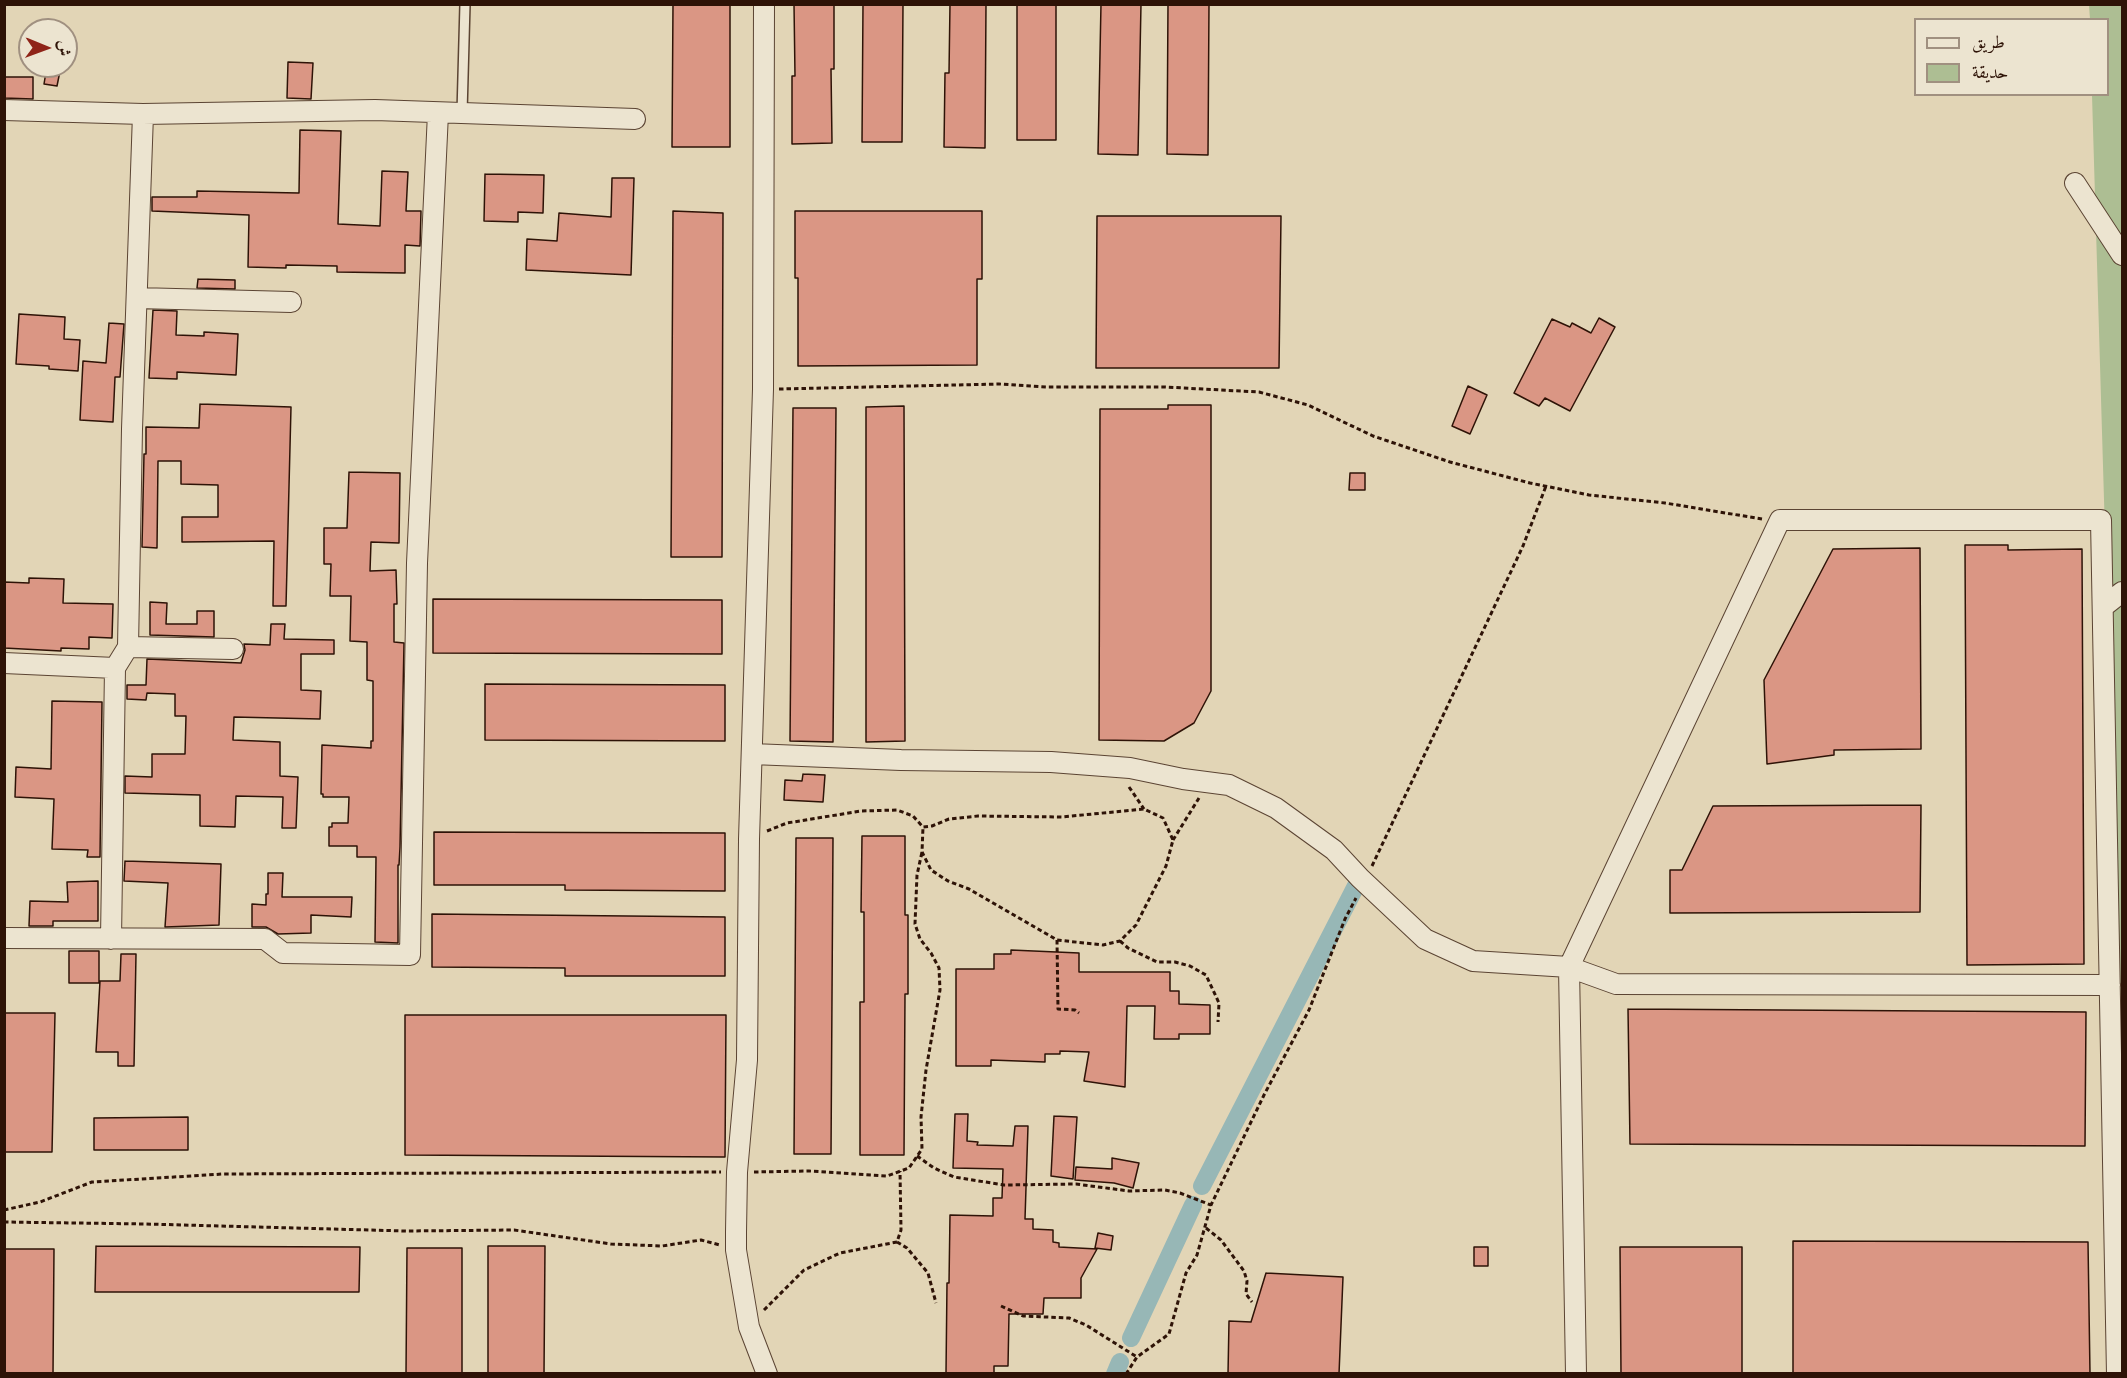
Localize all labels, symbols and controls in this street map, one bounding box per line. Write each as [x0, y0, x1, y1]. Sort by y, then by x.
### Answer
north arrow [18, 18, 78, 78]
legend [1914, 18, 2109, 96]
text: طريق [1972, 30, 2005, 53]
text: ش [54, 40, 75, 56]
text: حديقة [1972, 60, 2008, 83]

